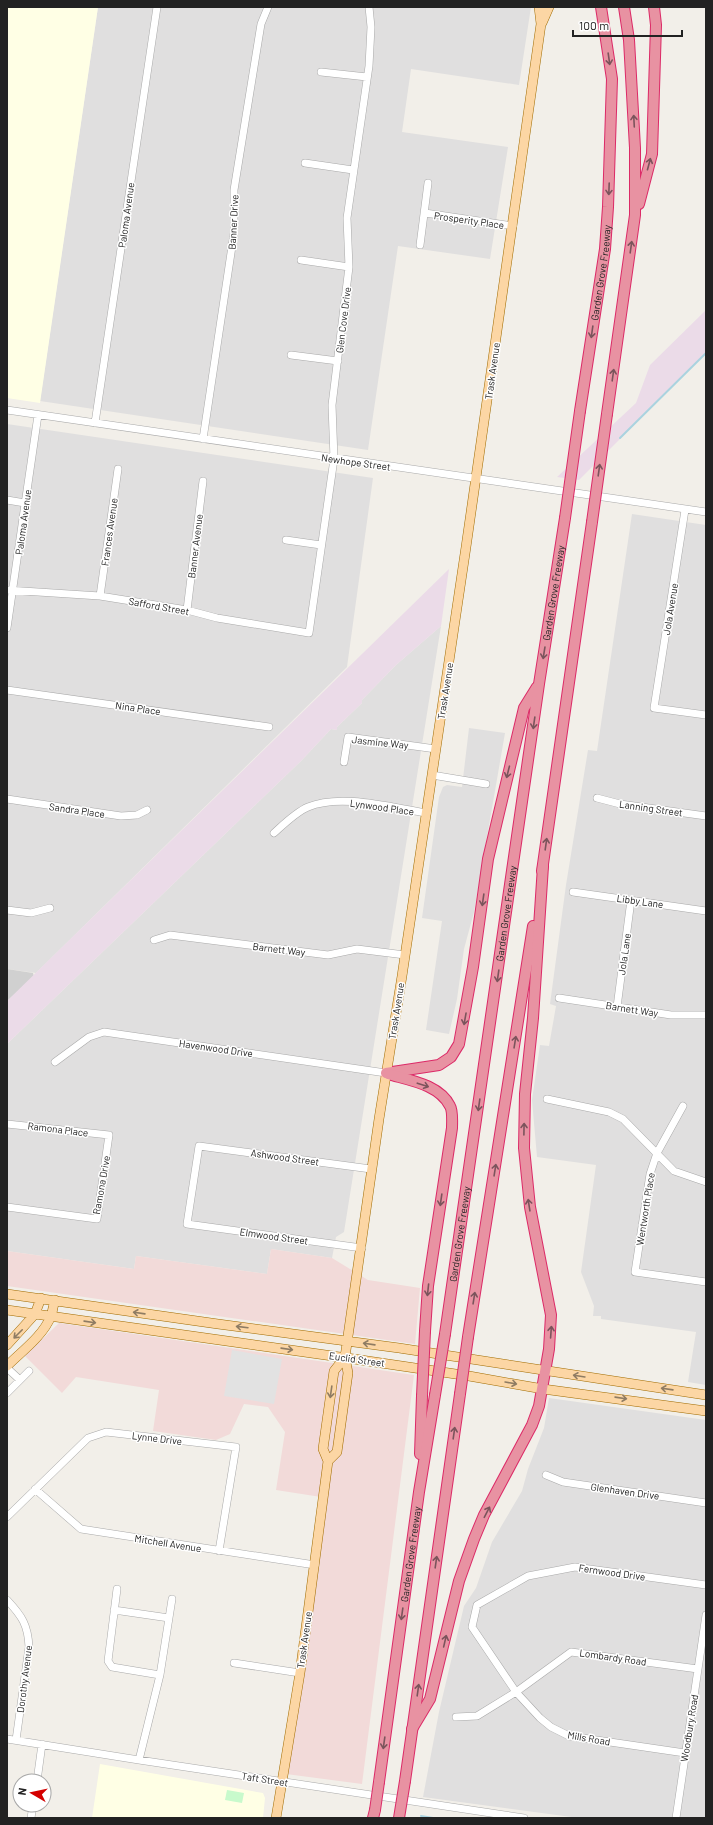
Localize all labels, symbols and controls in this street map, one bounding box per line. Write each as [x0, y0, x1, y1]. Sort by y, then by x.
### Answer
scale bar [573, 12, 682, 38]
text: 100 m [579, 18, 609, 32]
one-way arrow [605, 53, 613, 66]
one-way arrow [630, 115, 637, 128]
one-way arrow [646, 158, 653, 171]
street label: Paloma Avenue [115, 182, 137, 248]
one-way arrow [605, 182, 613, 195]
street label: Banner Drive [226, 194, 240, 250]
street label: Prosperity Place [433, 209, 505, 231]
street label: Garden Grove Freeway [588, 224, 613, 321]
one-way arrow [627, 241, 635, 254]
street label: Glen Cove Drive [333, 286, 353, 354]
one-way arrow [588, 325, 596, 338]
street label: Trask Avenue [482, 342, 502, 400]
one-way arrow [609, 369, 617, 382]
street label: Newhope Street [320, 451, 392, 473]
one-way arrow [595, 463, 603, 476]
street label: Paloma Avenue [12, 489, 34, 555]
street label: Frances Avenue [98, 497, 120, 567]
street label: Banner Avenue [185, 513, 205, 579]
street label: Garden Grove Freeway [540, 544, 567, 641]
street label: Jola Avenue [660, 582, 680, 636]
street label: Safford Street [128, 595, 191, 617]
one-way arrow [540, 646, 548, 659]
street label: Trask Avenue [435, 662, 455, 720]
street label: Nina Place [115, 699, 161, 717]
one-way arrow [530, 716, 538, 729]
street label: Jasmine Way [351, 733, 409, 751]
one-way arrow [503, 766, 511, 779]
street label: Lynwood Place [349, 797, 415, 817]
street label: Lanning Street [618, 798, 684, 818]
street label: Sandra Place [48, 800, 106, 820]
one-way arrow [542, 838, 550, 851]
street label: Garden Grove Freeway [493, 864, 519, 962]
street label: Libby Lane [616, 892, 664, 910]
one-way arrow [479, 893, 487, 906]
street label: Jola Lane [615, 932, 633, 976]
street label: Barnett Way [252, 940, 306, 958]
one-way arrow [494, 969, 501, 982]
street label: Trask Avenue [386, 982, 406, 1040]
street label: Barnett Way [605, 999, 659, 1019]
one-way arrow [461, 1012, 469, 1025]
one-way arrow [511, 1036, 519, 1049]
street label: Havenwood Drive [178, 1037, 254, 1059]
one-way arrow [417, 1082, 430, 1089]
one-way arrow [475, 1098, 483, 1111]
street label: Ramona Place [27, 1119, 89, 1139]
one-way arrow [520, 1123, 528, 1136]
street label: Ashwood Street [250, 1146, 320, 1168]
street label: Ramona Drive [90, 1155, 112, 1215]
one-way arrow [491, 1164, 499, 1177]
street label: Wentworth Place [633, 1172, 657, 1246]
street label: Garden Grove Freeway [447, 1185, 472, 1283]
one-way arrow [437, 1193, 445, 1206]
one-way arrow [525, 1198, 533, 1211]
street label: Elmwood Street [239, 1225, 309, 1247]
one-way arrow [425, 1283, 432, 1296]
one-way arrow [470, 1292, 478, 1305]
one-way arrow [133, 1309, 146, 1317]
one-way arrow [83, 1318, 96, 1326]
one-way arrow [236, 1323, 249, 1331]
one-way arrow [548, 1326, 555, 1339]
one-way arrow [13, 1329, 23, 1339]
one-way arrow [363, 1340, 376, 1348]
one-way arrow [280, 1345, 293, 1353]
street label: Euclid Street [328, 1349, 386, 1369]
one-way arrow [573, 1372, 586, 1380]
one-way arrow [504, 1380, 517, 1388]
one-way arrow [327, 1385, 335, 1398]
one-way arrow [661, 1385, 674, 1393]
one-way arrow [614, 1394, 627, 1402]
one-way arrow [450, 1427, 458, 1440]
street label: Lynne Drive [131, 1429, 183, 1447]
street label: Glenhaven Drive [590, 1480, 660, 1502]
street label: Garden Grove Freeway [398, 1505, 423, 1603]
one-way arrow [483, 1506, 491, 1518]
street label: Mitchell Avenue [134, 1532, 202, 1554]
one-way arrow [432, 1556, 440, 1569]
street label: Fernwood Drive [578, 1561, 646, 1583]
one-way arrow [398, 1607, 406, 1620]
street label: Trask Avenue [294, 1611, 314, 1669]
one-way arrow [441, 1635, 449, 1648]
street label: Dorothy Avenue [14, 1645, 34, 1713]
street label: Lombardy Road [579, 1646, 647, 1668]
one-way arrow [414, 1684, 422, 1697]
street label: Woodbury Road [678, 1693, 700, 1763]
street label: Mills Road [567, 1728, 611, 1748]
one-way arrow [380, 1736, 388, 1749]
street label: Taft Street [241, 1769, 290, 1789]
north arrow [12, 1773, 52, 1813]
text: N [15, 1787, 29, 1796]

